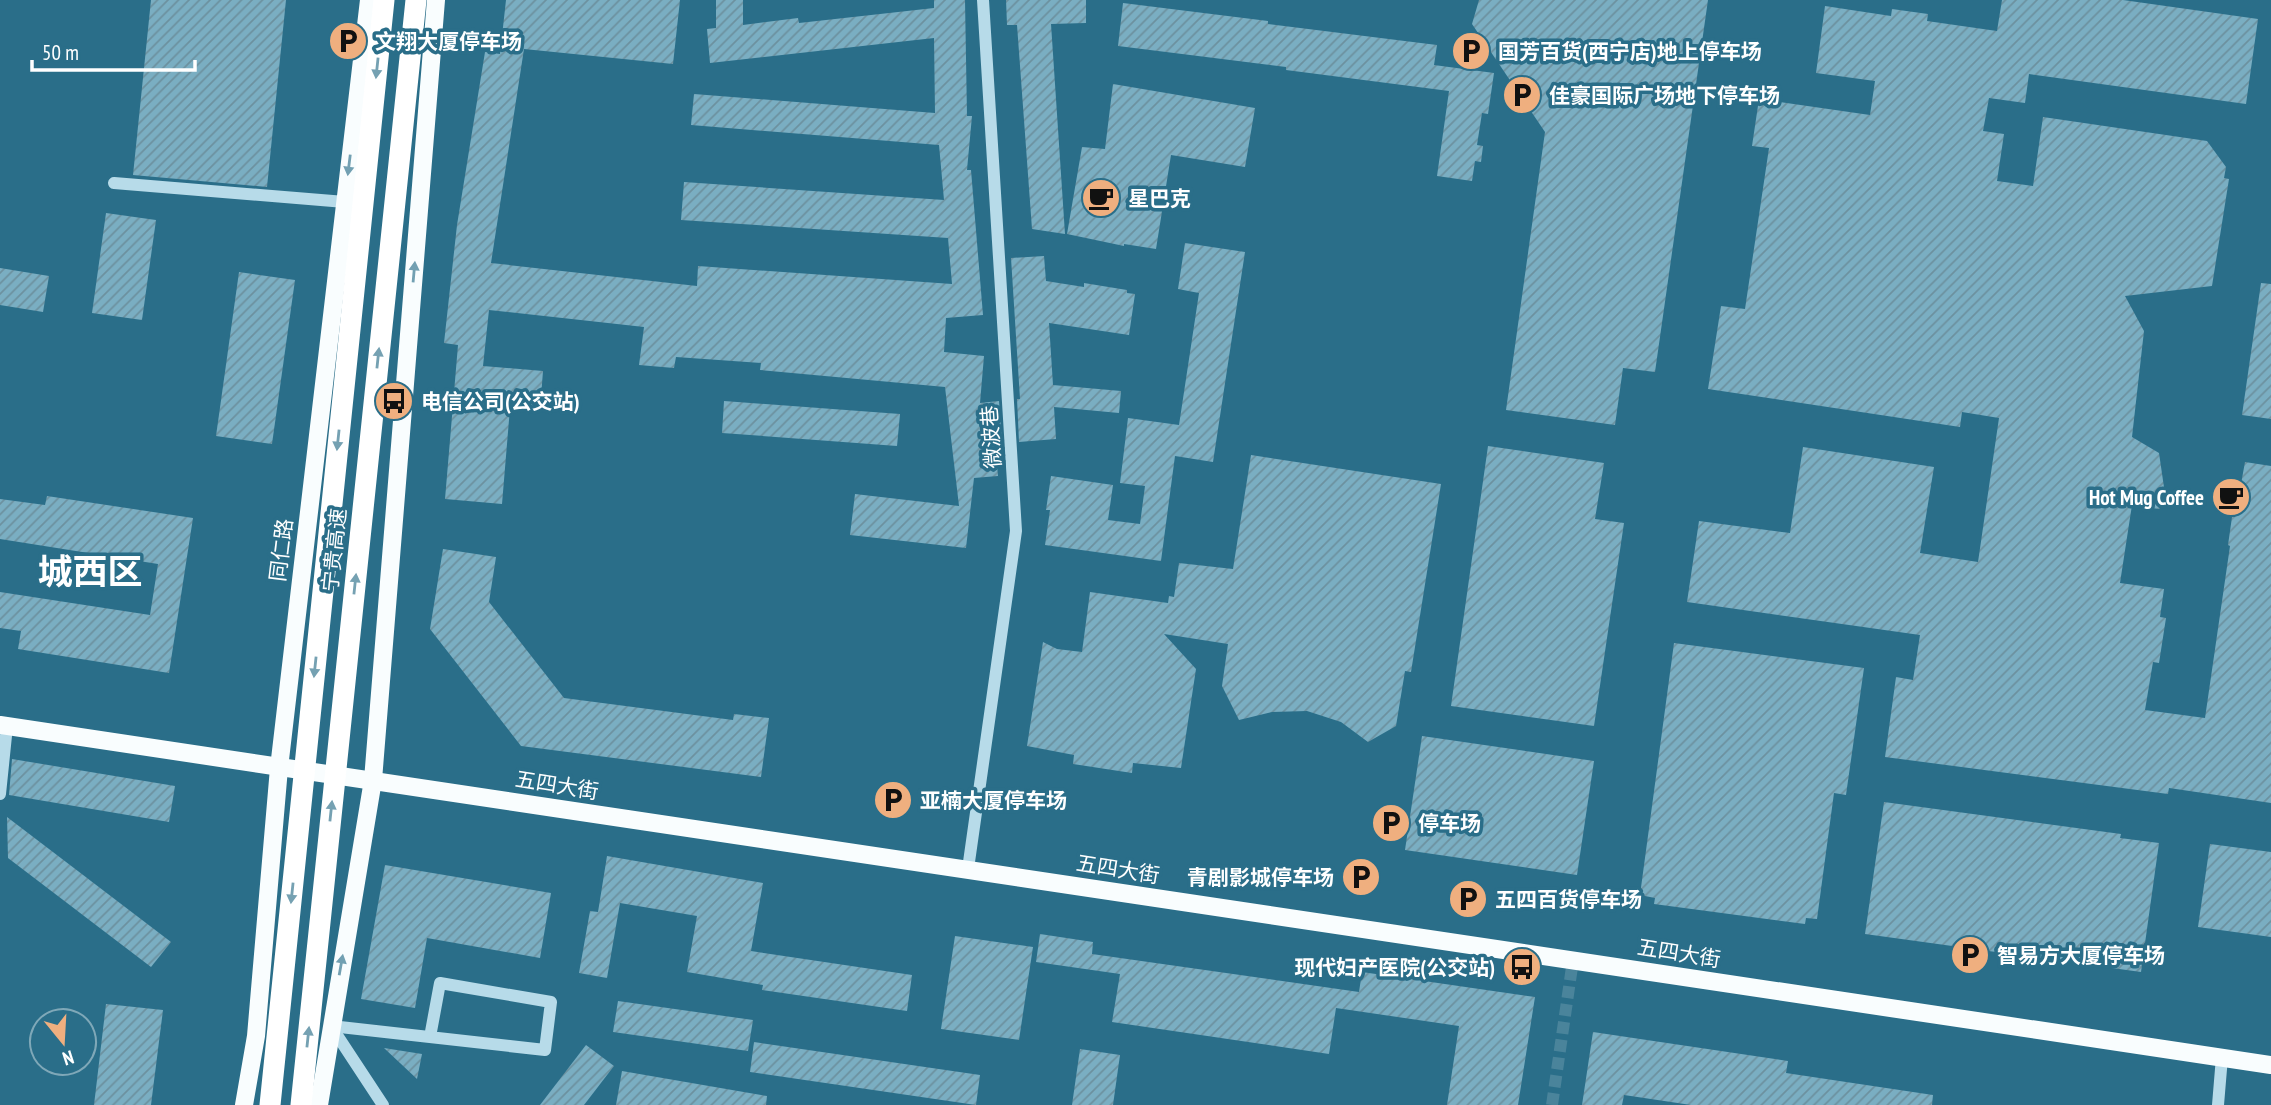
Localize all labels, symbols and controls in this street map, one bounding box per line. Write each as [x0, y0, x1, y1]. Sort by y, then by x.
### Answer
parking icon: 文翔大厦停车场 [327, 20, 369, 62]
scale bar [32, 28, 194, 72]
place label: 文翔大厦停车场 [375, 28, 522, 55]
parking icon: 国芳百货(西宁店)地上停车场 [1450, 30, 1492, 72]
place label: 国芳百货(西宁店)地上停车场 [1498, 38, 1762, 65]
text: 50 m [42, 39, 79, 66]
one-way arrow [372, 57, 383, 79]
parking icon: 佳豪国际广场地下停车场 [1501, 74, 1543, 116]
place label: 佳豪国际广场地下停车场 [1549, 82, 1780, 109]
one-way arrow [344, 154, 355, 176]
cafe icon: 星巴克 [1080, 177, 1122, 219]
place label: 星巴克 [1128, 185, 1191, 212]
one-way arrow [409, 261, 420, 283]
one-way arrow [373, 347, 384, 369]
bus stop icon: 电信公司(公交站) [373, 380, 415, 422]
place label: 电信公司(公交站) [421, 388, 580, 415]
street label: 微波巷 [975, 405, 1007, 469]
one-way arrow [332, 429, 343, 451]
cafe icon: Hot Mug Coffee [2210, 476, 2252, 518]
place label: Hot Mug Coffee [2089, 484, 2204, 511]
street label: 宁贵高速 [316, 507, 352, 593]
street label: 同仁路 [264, 517, 298, 583]
district label: 城西区 [37, 548, 143, 594]
one-way arrow [349, 573, 360, 595]
one-way arrow [309, 656, 320, 678]
street label: 五四大街 [513, 765, 601, 805]
parking icon: 亚楠大厦停车场 [872, 779, 914, 821]
place label: 亚楠大厦停车场 [920, 787, 1067, 814]
one-way arrow [326, 800, 337, 822]
parking icon: 停车场 [1370, 802, 1412, 844]
place label: 停车场 [1418, 810, 1481, 837]
street label: 五四大街 [1074, 849, 1162, 889]
parking icon: 青剧影城停车场 [1340, 856, 1382, 898]
place label: 青剧影城停车场 [1187, 864, 1334, 891]
parking icon: 五四百货停车场 [1447, 878, 1489, 920]
one-way arrow [286, 882, 297, 904]
place label: 五四百货停车场 [1495, 886, 1642, 913]
street label: 五四大街 [1635, 933, 1723, 973]
parking icon: 智易方大厦停车场 [1949, 934, 1991, 976]
place label: 智易方大厦停车场 [1997, 942, 2165, 969]
bus stop icon: 现代妇产医院(公交站) [1501, 946, 1543, 988]
one-way arrow [336, 954, 347, 976]
place label: 现代妇产医院(公交站) [1294, 954, 1495, 981]
north arrow [28, 1007, 98, 1077]
one-way arrow [303, 1026, 314, 1048]
text: N [60, 1045, 77, 1071]

